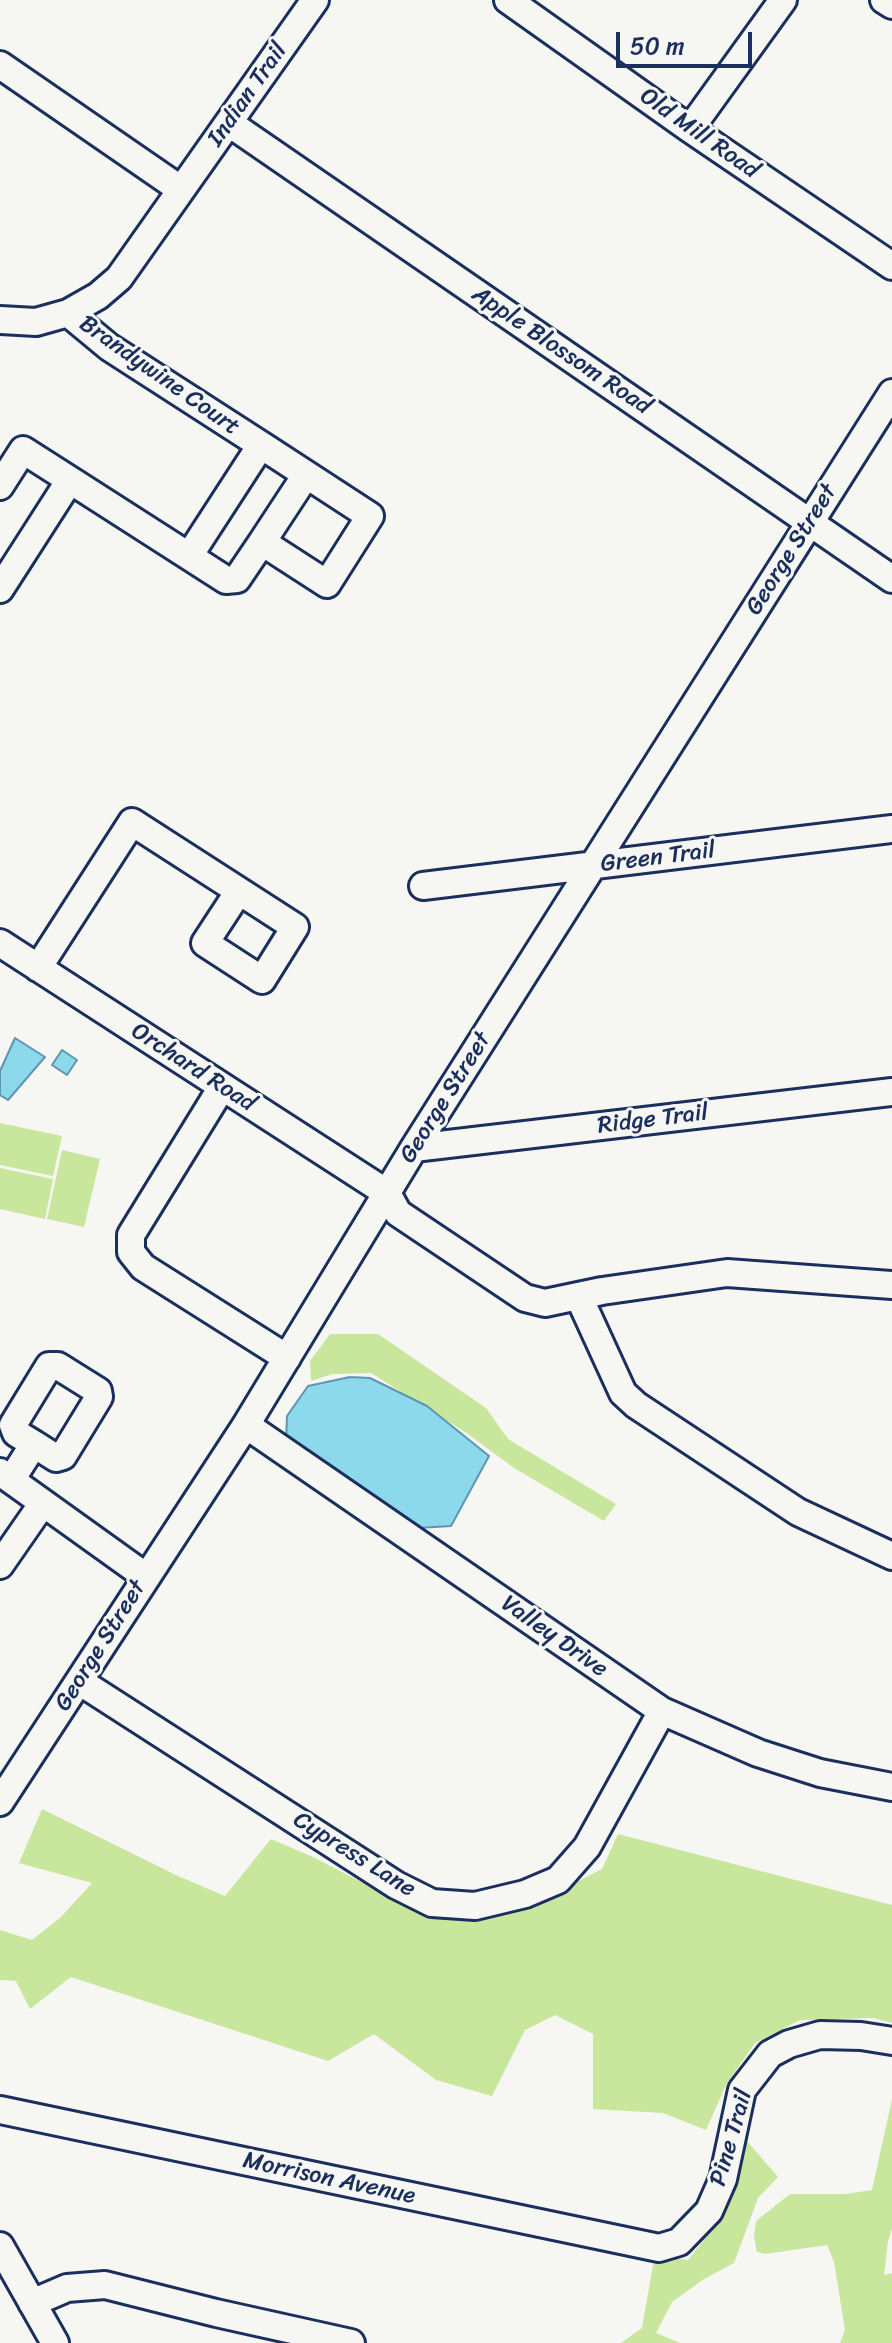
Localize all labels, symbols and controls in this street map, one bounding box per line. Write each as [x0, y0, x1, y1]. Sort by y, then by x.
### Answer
scale bar [620, 16, 756, 66]
text: 50 m [630, 25, 685, 67]
street label: Indian Trail [202, 38, 294, 152]
street label: Old Mill Road [634, 82, 764, 186]
street label: Apple Blossom Road [466, 280, 656, 422]
street label: Brandywine Court [73, 310, 245, 442]
street label: George Street [740, 479, 844, 621]
street label: Green Trail [599, 837, 717, 879]
street label: Orchard Road [126, 1017, 260, 1119]
street label: George Street [394, 1027, 498, 1169]
street label: Ridge Trail [596, 1099, 710, 1141]
street label: George Street [49, 1575, 153, 1717]
street label: Valley Drive [495, 1590, 613, 1684]
street label: Cypress Lane [287, 1806, 421, 1904]
street label: Pine Trail [704, 2086, 760, 2190]
street label: Morrison Avenue [240, 2147, 418, 2211]

